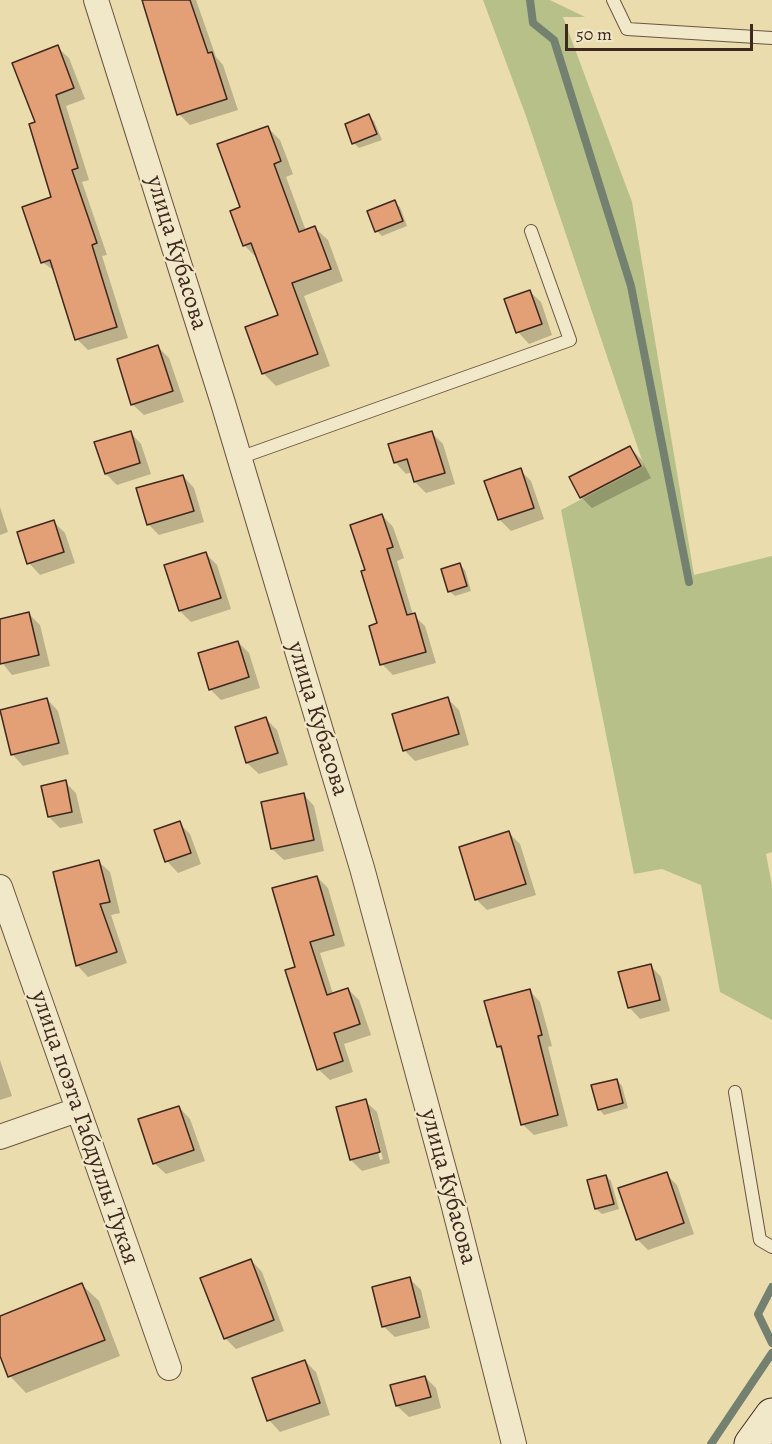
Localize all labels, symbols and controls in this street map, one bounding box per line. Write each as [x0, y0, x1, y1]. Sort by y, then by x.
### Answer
scale bar [568, 12, 756, 50]
text: 50 m [576, 22, 612, 46]
street label: улица Кубасова [139, 172, 213, 334]
street label: улица Кубасова [280, 638, 354, 800]
street label: улица поэта Габдуллы Тукая [24, 987, 144, 1269]
street label: улица Кубасова [413, 1106, 483, 1268]

